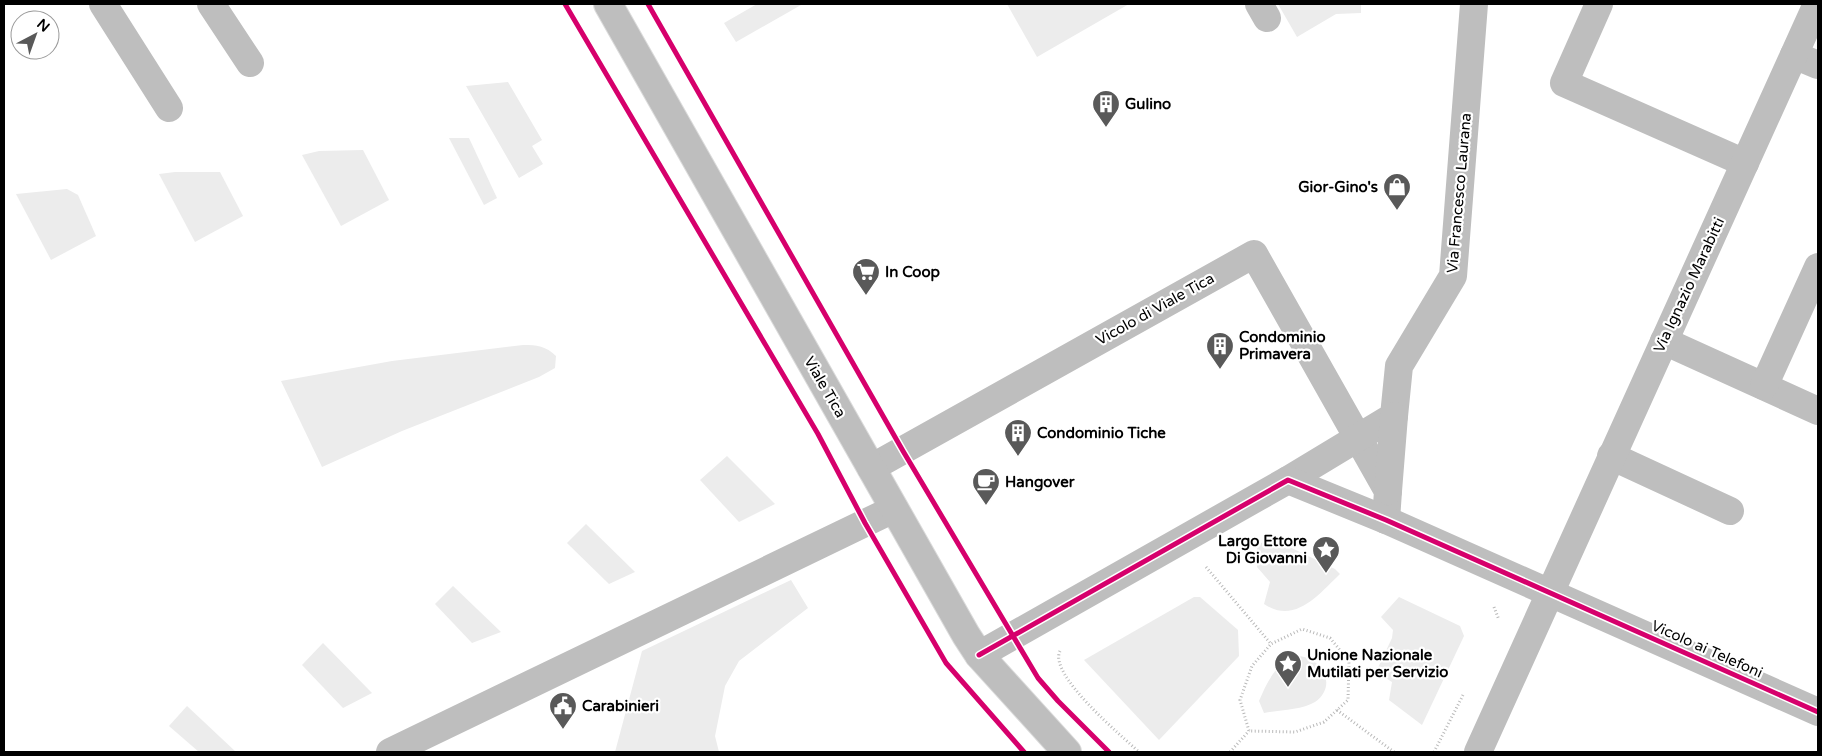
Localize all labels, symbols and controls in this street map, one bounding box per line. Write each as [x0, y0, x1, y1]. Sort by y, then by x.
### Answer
north arrow [10, 10, 60, 60]
text: N [33, 15, 53, 36]
building icon: Gulino [1091, 89, 1121, 128]
place label: Gulino [1125, 95, 1171, 113]
street label: Via Francesco Laurana [1443, 112, 1475, 274]
shop icon: Gior-Gino's [1382, 172, 1412, 211]
place label: Gior-Gino's [1298, 178, 1378, 196]
street label: Via Ignazio Marabitti [1650, 215, 1728, 355]
supermarket icon: In Coop [851, 257, 881, 296]
place label: In Coop [885, 263, 941, 282]
street label: Vicolo di Viale Tica [1093, 269, 1217, 349]
place label: Condominio Primavera [1239, 328, 1326, 363]
building icon: Condominio Primavera [1205, 331, 1235, 370]
street label: Viale Tica [800, 353, 850, 421]
building icon: Condominio Tiche [1003, 418, 1033, 457]
place label: Condominio Tiche [1037, 424, 1166, 442]
cafe icon: Hangover [971, 467, 1001, 506]
place label: Hangover [1005, 473, 1075, 492]
place label: Largo Ettore Di Giovanni [1218, 532, 1307, 567]
place icon: Largo Ettore Di Giovanni [1311, 535, 1341, 574]
street label: Vicolo ai Telefoni [1649, 616, 1765, 682]
place label: Unione Nazionale Mutilati per Servizio [1307, 646, 1448, 682]
place icon: Unione Nazionale Mutilati per Servizio [1273, 649, 1303, 688]
public building icon: Carabinieri [548, 691, 578, 730]
place label: Carabinieri [582, 697, 659, 715]

